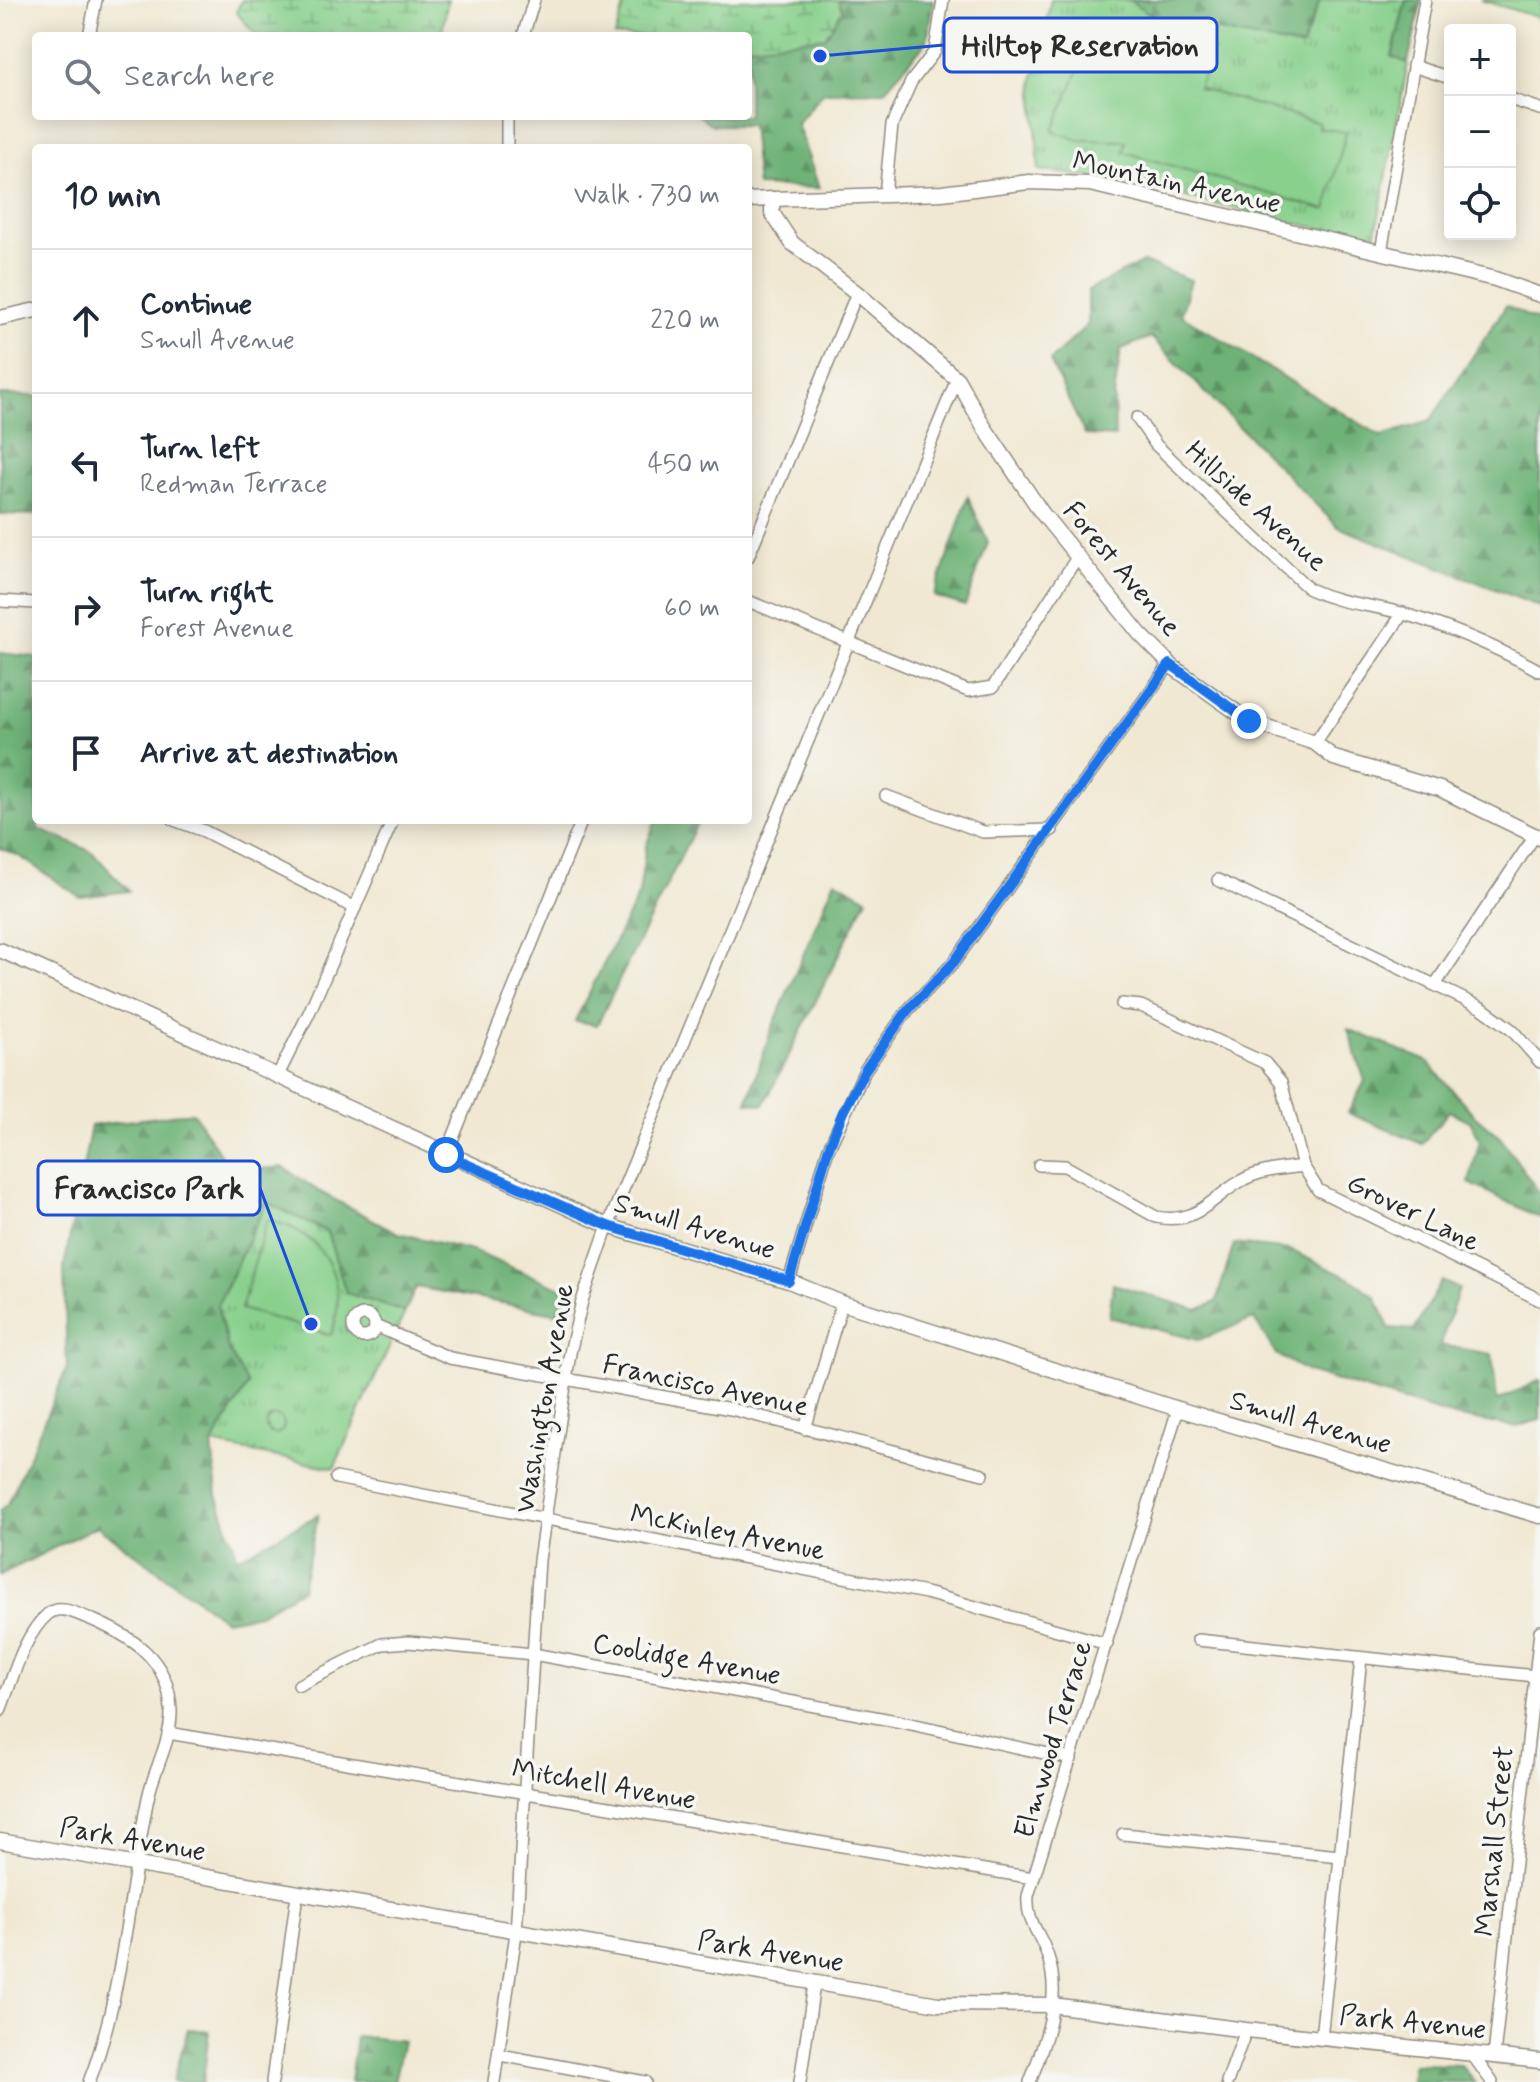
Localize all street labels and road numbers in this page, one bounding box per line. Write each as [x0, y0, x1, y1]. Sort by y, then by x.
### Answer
street label: Mountain Avenue [1069, 143, 1284, 224]
street label: Hillside Avenue [1176, 433, 1334, 581]
street label: Forest Avenue [1054, 494, 1189, 645]
street label: Grover Lane [1340, 1165, 1486, 1261]
street label: Smull Avenue [609, 1185, 779, 1269]
street label: Washington Avenue [507, 1281, 587, 1517]
street label: Francisco Avenue [599, 1347, 812, 1426]
street label: Smull Avenue [1225, 1383, 1396, 1464]
street label: McKinley Avenue [627, 1496, 828, 1571]
street label: Coolidge Avenue [589, 1626, 784, 1698]
street label: Elmwood Terrace [1007, 1636, 1102, 1843]
street label: Marshall Street [1467, 1744, 1524, 1938]
street label: Mitchell Avenue [509, 1751, 698, 1820]
street label: Park Avenue [57, 1809, 208, 1871]
street label: Park Avenue [695, 1923, 846, 1982]
street label: Park Avenue [1337, 1997, 1488, 2050]

